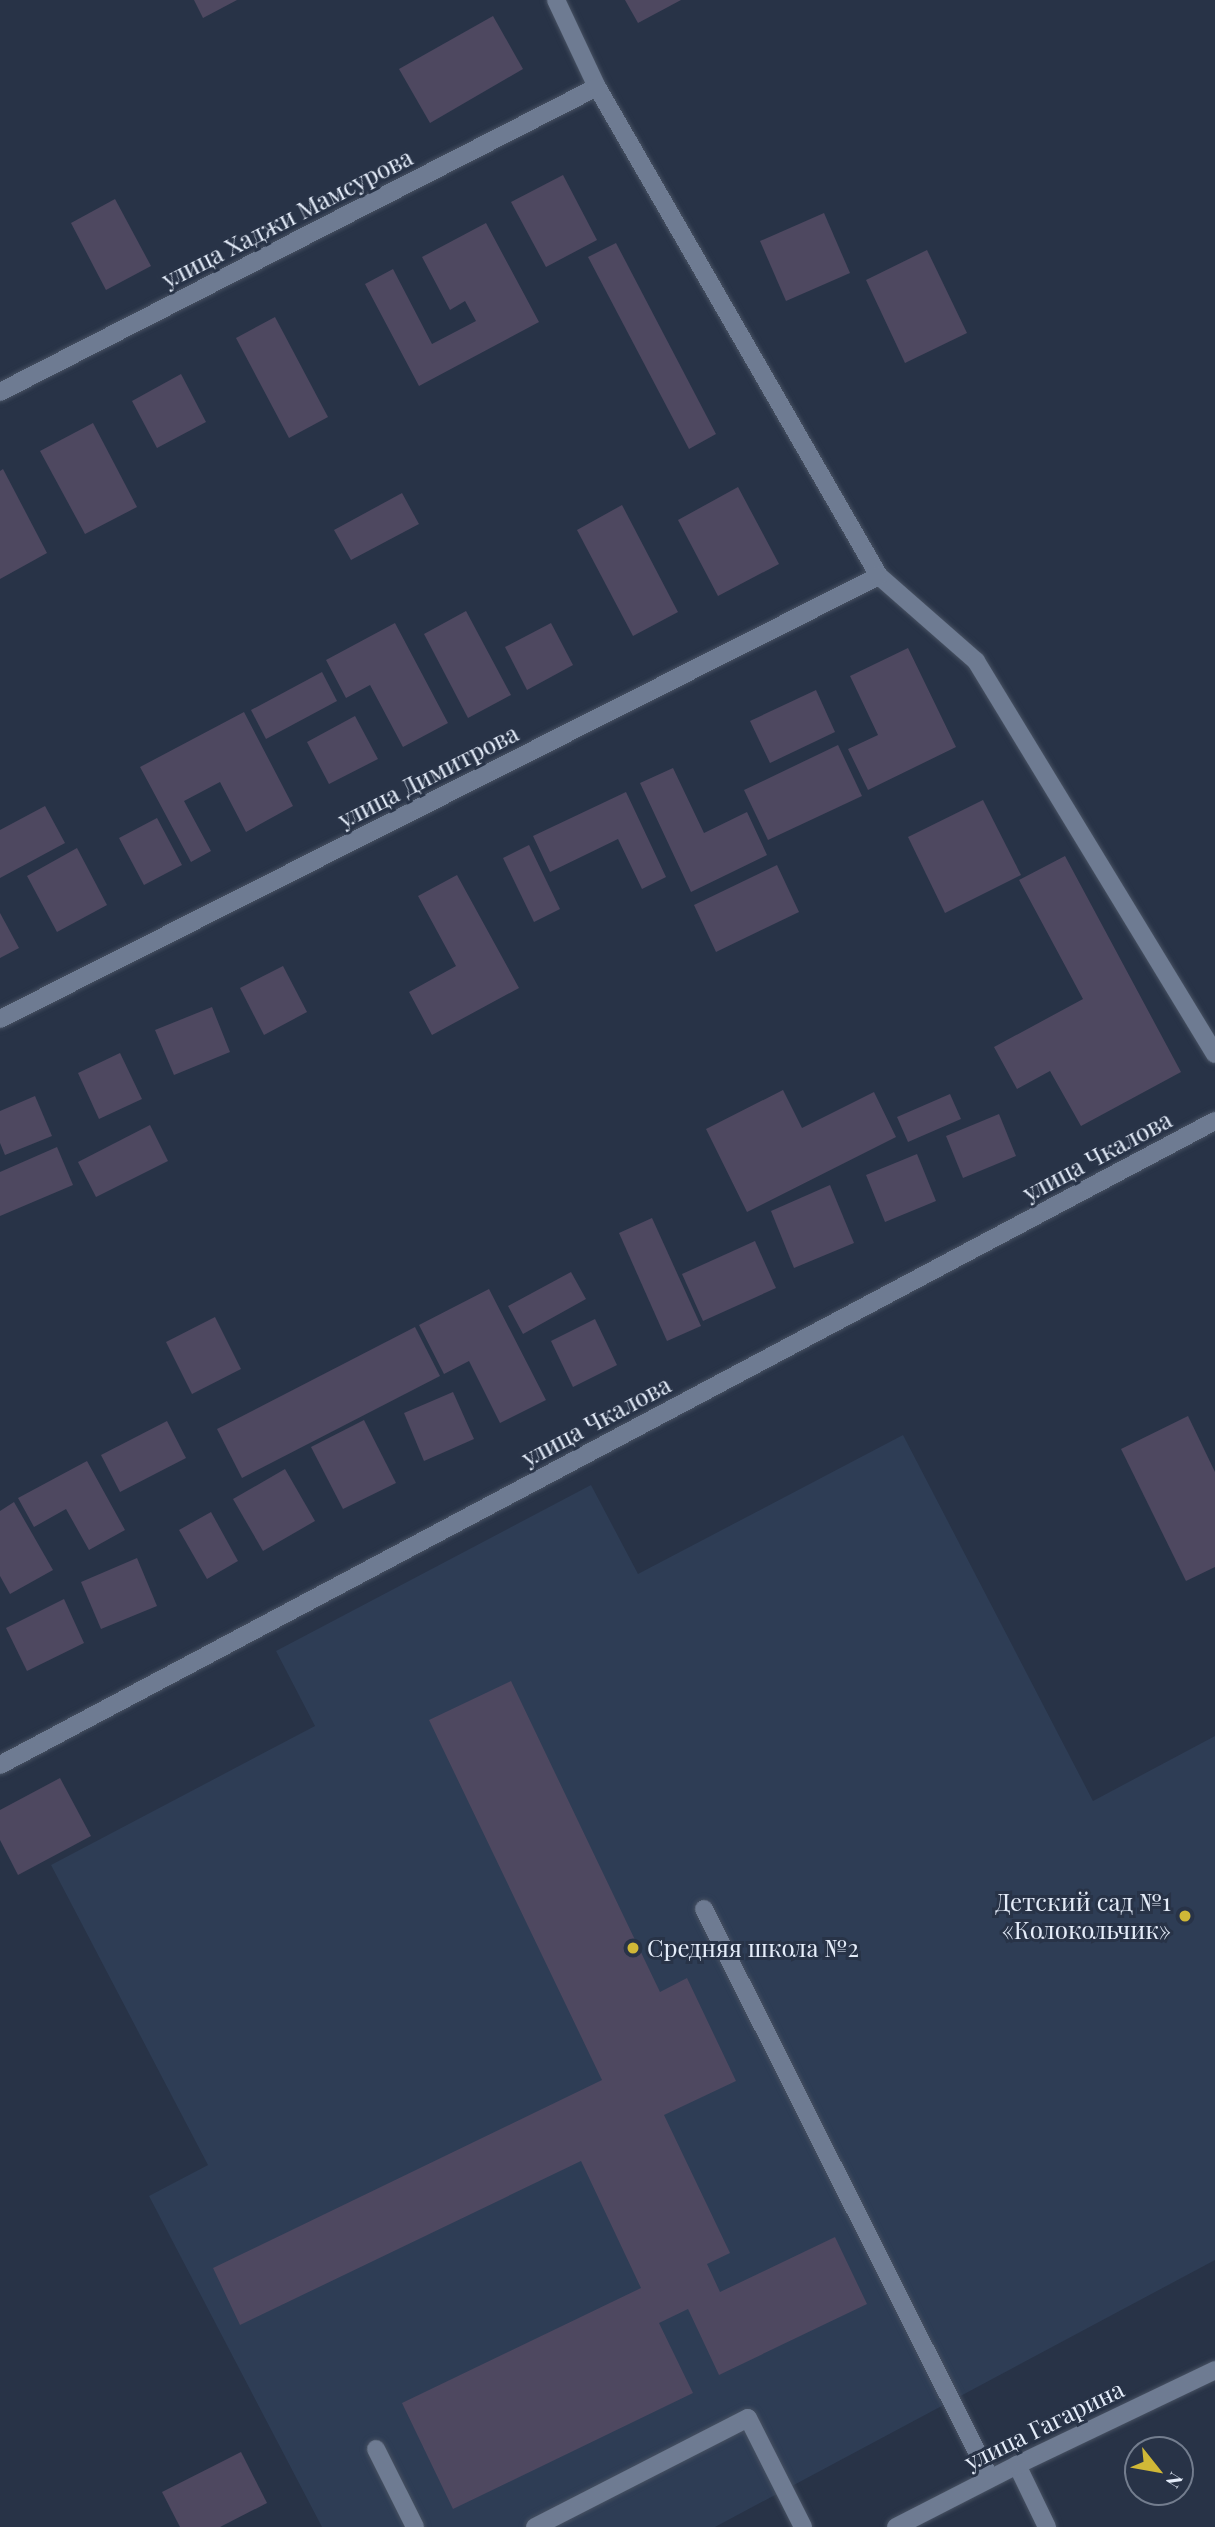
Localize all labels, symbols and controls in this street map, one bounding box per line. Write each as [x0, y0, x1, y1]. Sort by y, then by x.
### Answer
street label: улица Хаджи Мамсурова [157, 142, 417, 294]
street label: улица Димитрова [333, 718, 523, 834]
street label: улица Чкалова [1018, 1105, 1176, 1207]
street label: улица Чкалова [517, 1370, 675, 1472]
place label: Детский сад №1 «Колокольчик» [995, 1888, 1171, 1944]
marker: Детский сад №1 «Колокольчик» [1177, 1908, 1193, 1924]
place label: Средняя школа №2 [647, 1934, 859, 1962]
marker: Средняя школа №2 [625, 1940, 641, 1956]
street label: улица Гагарина [960, 2374, 1128, 2476]
north arrow [1124, 2436, 1194, 2506]
text: N [1161, 2468, 1190, 2493]

